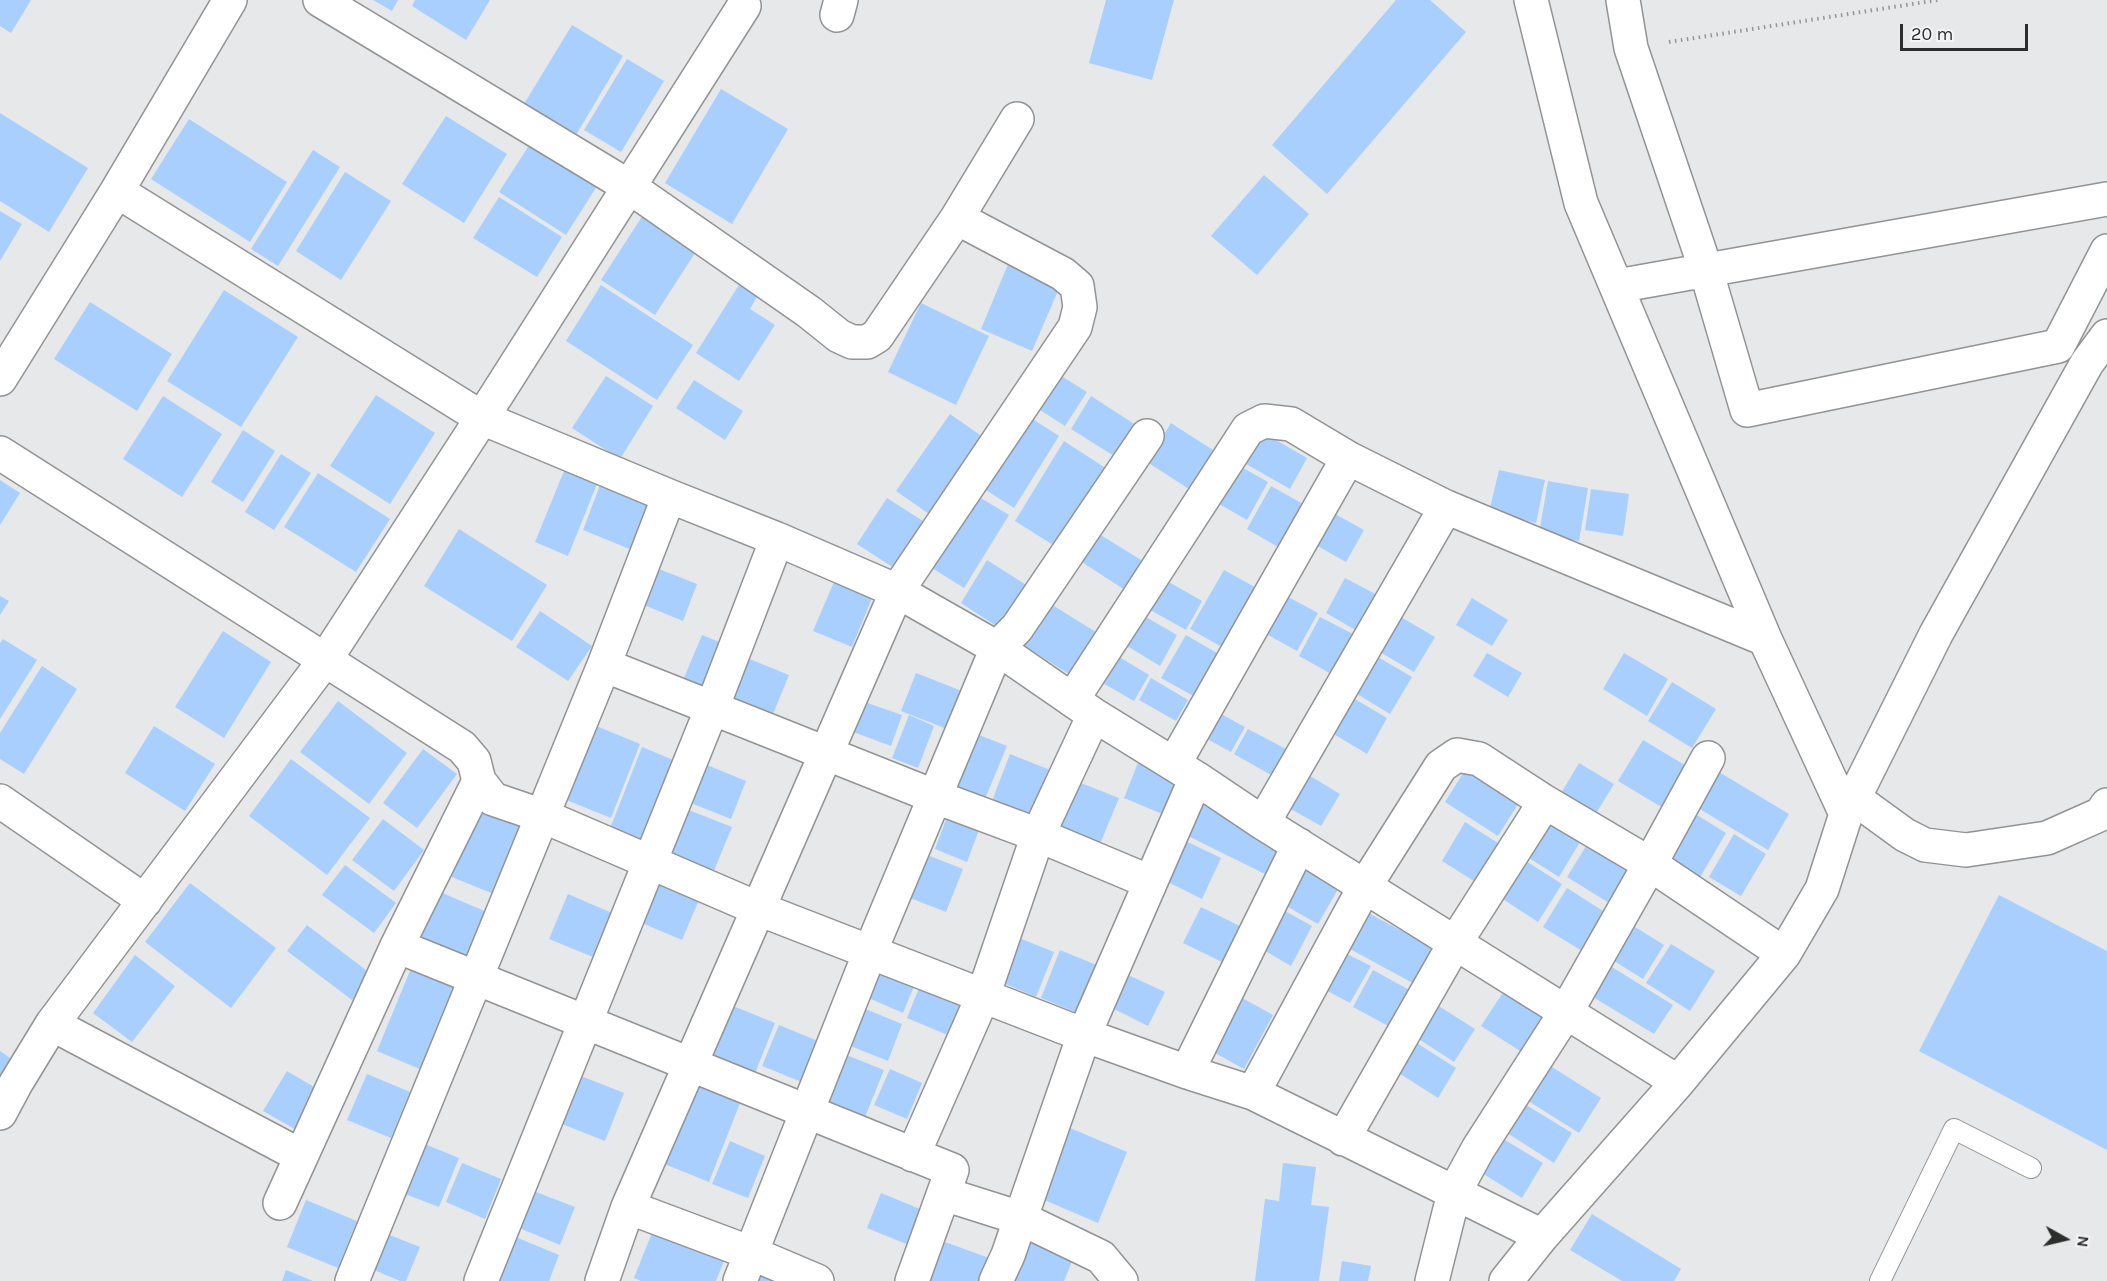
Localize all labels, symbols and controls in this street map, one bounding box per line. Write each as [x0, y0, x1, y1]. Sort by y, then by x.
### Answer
scale bar [1903, 12, 2030, 50]
text: 20 m [1911, 23, 1953, 45]
north arrow [2035, 1209, 2095, 1269]
text: N [2073, 1235, 2094, 1249]

